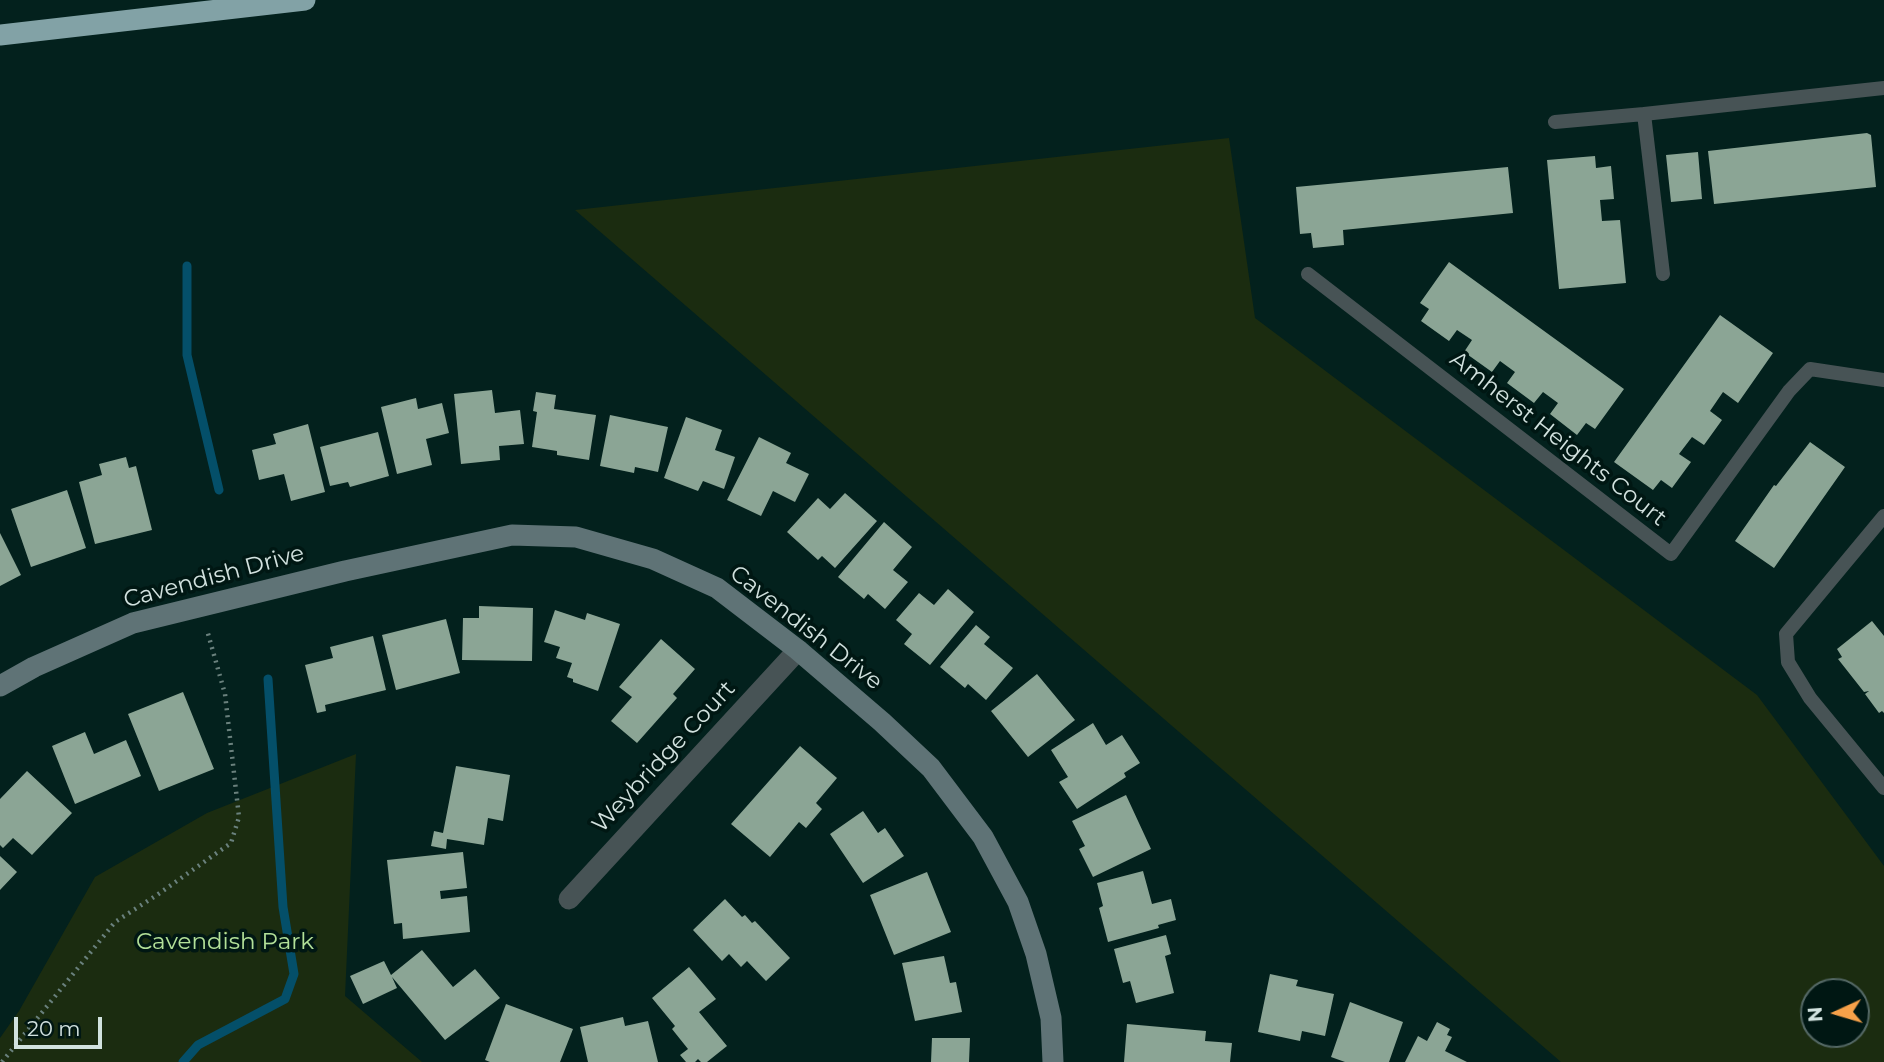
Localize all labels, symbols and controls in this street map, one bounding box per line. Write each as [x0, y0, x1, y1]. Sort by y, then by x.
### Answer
street label: Amherst Heights Court [1444, 346, 1672, 532]
street label: Cavendish Drive [121, 540, 307, 614]
street label: Cavendish Drive [724, 560, 888, 696]
street label: Weybridge Court [587, 675, 741, 839]
park label: Cavendish Park [136, 928, 314, 956]
north arrow [1800, 978, 1870, 1048]
scale bar [18, 1002, 105, 1046]
text: N [1804, 1006, 1828, 1023]
text: 20 m [27, 1016, 81, 1041]

